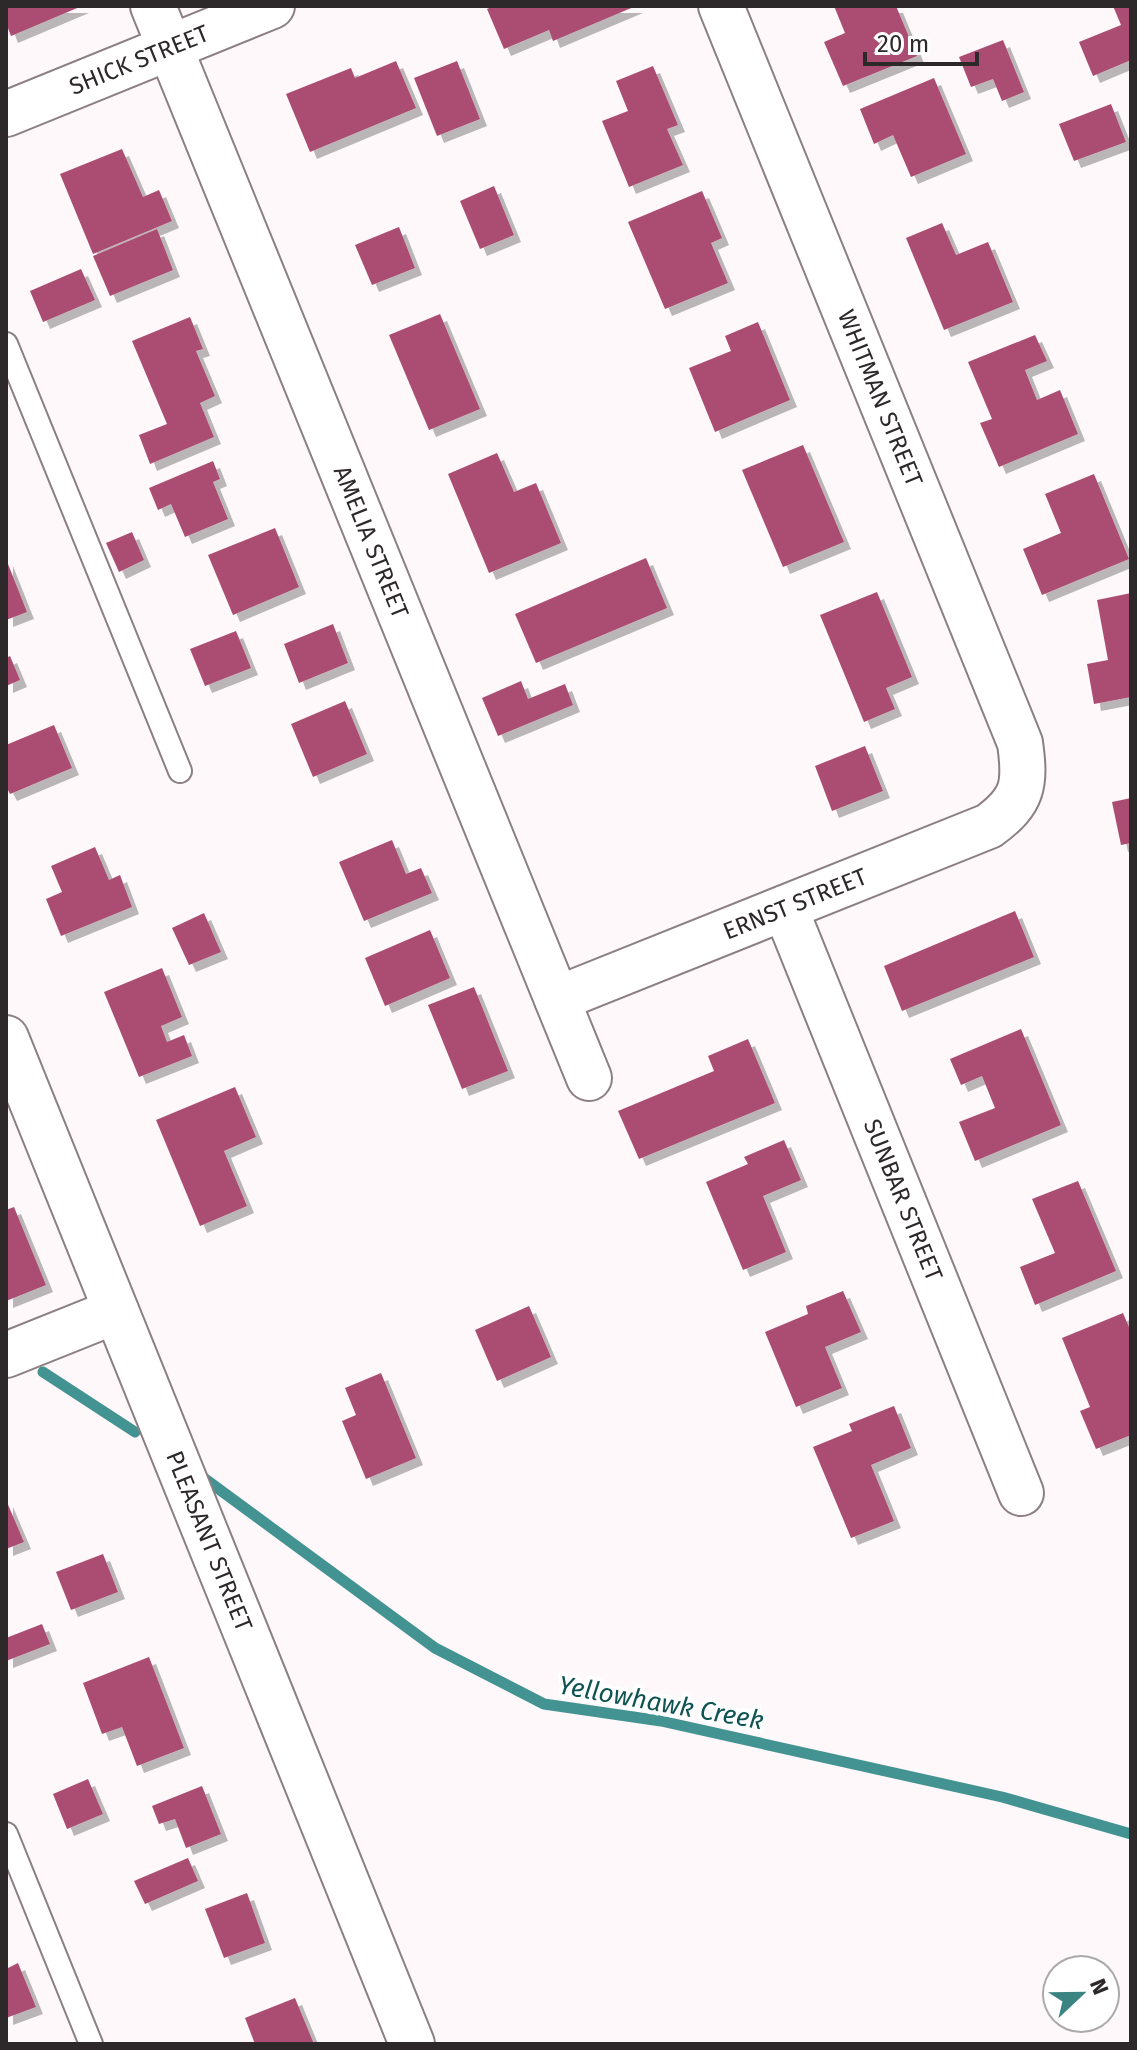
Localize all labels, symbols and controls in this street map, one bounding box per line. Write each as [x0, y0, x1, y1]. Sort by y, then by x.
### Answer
scale bar [865, 16, 977, 66]
street label: SHICK STREET [65, 19, 213, 101]
text: 20 m [877, 30, 929, 58]
street label: WHITMAN STREET [832, 306, 928, 491]
street label: AMELIA STREET [328, 462, 415, 623]
street label: ERNST STREET [719, 862, 872, 946]
street label: SUNBAR STREET [858, 1115, 948, 1286]
street label: PLEASANT STREET [160, 1447, 258, 1636]
water label: Yellowhawk Creek [556, 1670, 766, 1736]
north arrow [1041, 1954, 1121, 2034]
text: N [1084, 1975, 1114, 1999]

